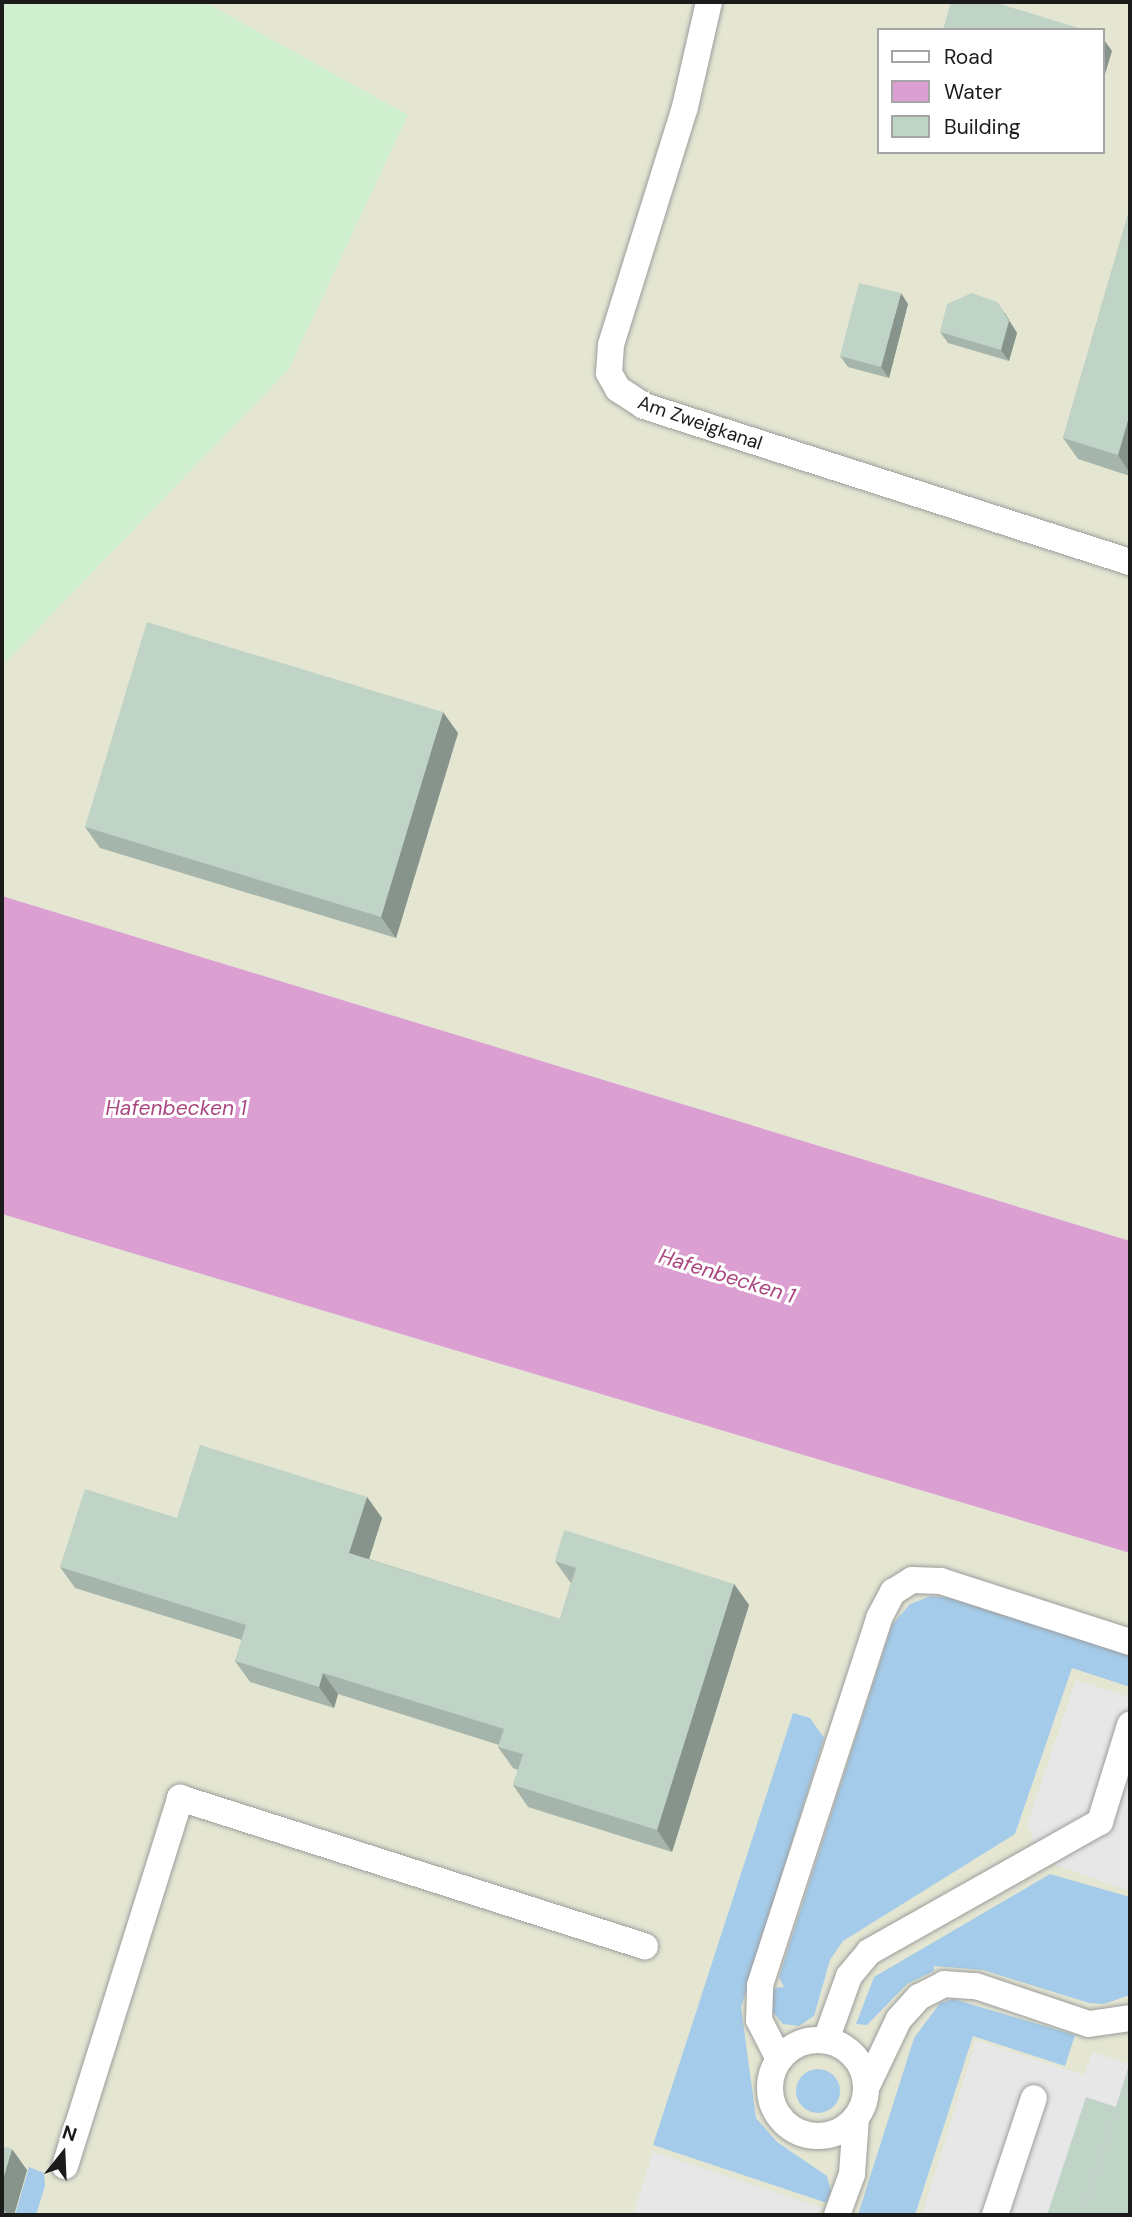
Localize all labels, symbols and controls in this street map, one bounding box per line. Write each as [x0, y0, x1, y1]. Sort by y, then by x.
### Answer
legend [876, 28, 1104, 154]
text: Road [944, 43, 993, 71]
text: Water [944, 78, 1002, 106]
text: Building [944, 113, 1020, 141]
street label: Am Zweigkanal [635, 391, 765, 455]
water label: Hafenbecken 1 [106, 1095, 246, 1121]
water label: Hafenbecken 1 [656, 1243, 798, 1309]
north arrow [28, 2119, 98, 2189]
text: N [59, 2120, 80, 2148]

